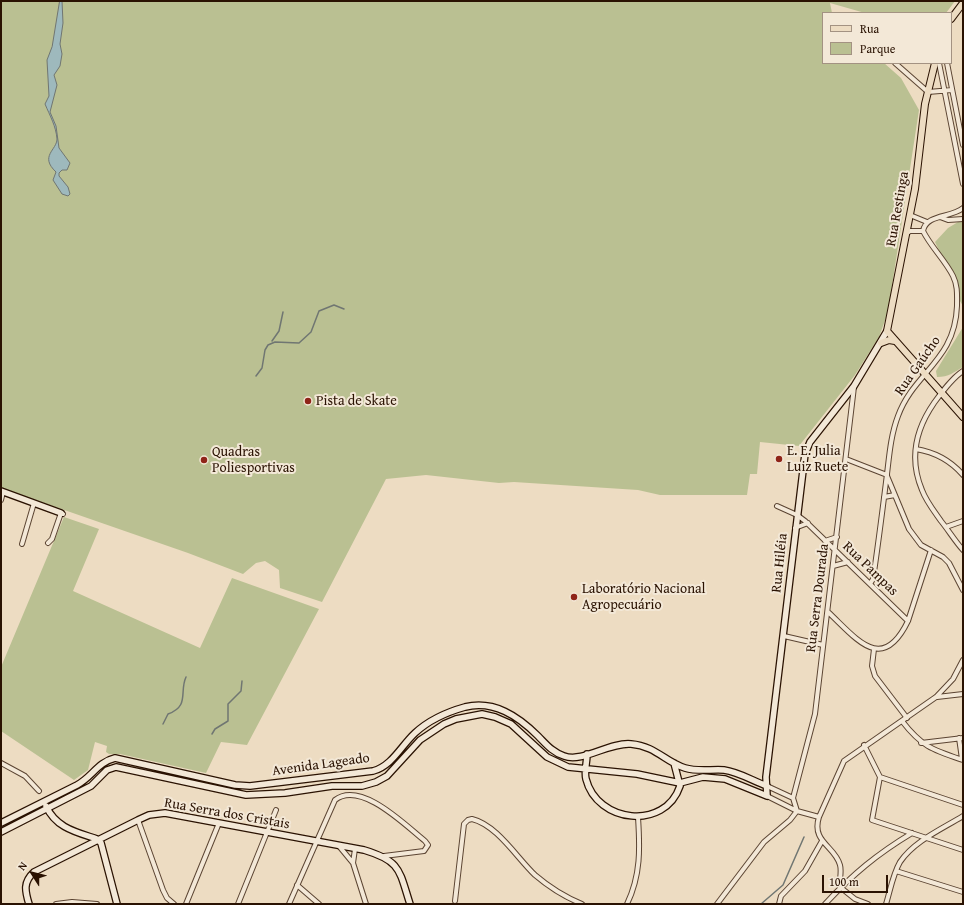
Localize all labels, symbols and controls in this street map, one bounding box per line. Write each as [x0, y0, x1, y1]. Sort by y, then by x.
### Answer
legend [822, 12, 952, 64]
text: Rua [860, 20, 879, 37]
text: Parque [860, 40, 895, 57]
street label: Rua Restinga [883, 170, 913, 248]
street label: Rua Gaúcho [891, 333, 945, 399]
place label: Pista de Skate [316, 393, 397, 409]
marker: Pista de Skate [303, 396, 313, 406]
place label: E. E. Julia Luiz Ruete [787, 443, 848, 476]
place label: Quadras Poliesportivas [212, 444, 295, 476]
marker: E. E. Julia Luiz Ruete [774, 454, 784, 464]
marker: Quadras Poliesportivas [199, 455, 209, 465]
street label: Rua Hiléia [769, 532, 791, 594]
street label: Rua Pampas [839, 538, 901, 600]
street label: Rua Serra Dourada [803, 543, 833, 653]
place label: Laboratório Nacional Agropecuário [582, 581, 706, 614]
marker: Laboratório Nacional Agropecuário [569, 592, 579, 602]
street label: Avenida Lageado [271, 750, 371, 780]
street label: Rua Serra dos Cristais [163, 795, 291, 833]
north arrow [12, 853, 52, 893]
text: N [14, 858, 31, 874]
scale bar [824, 867, 890, 893]
text: 100 m [829, 873, 859, 890]

